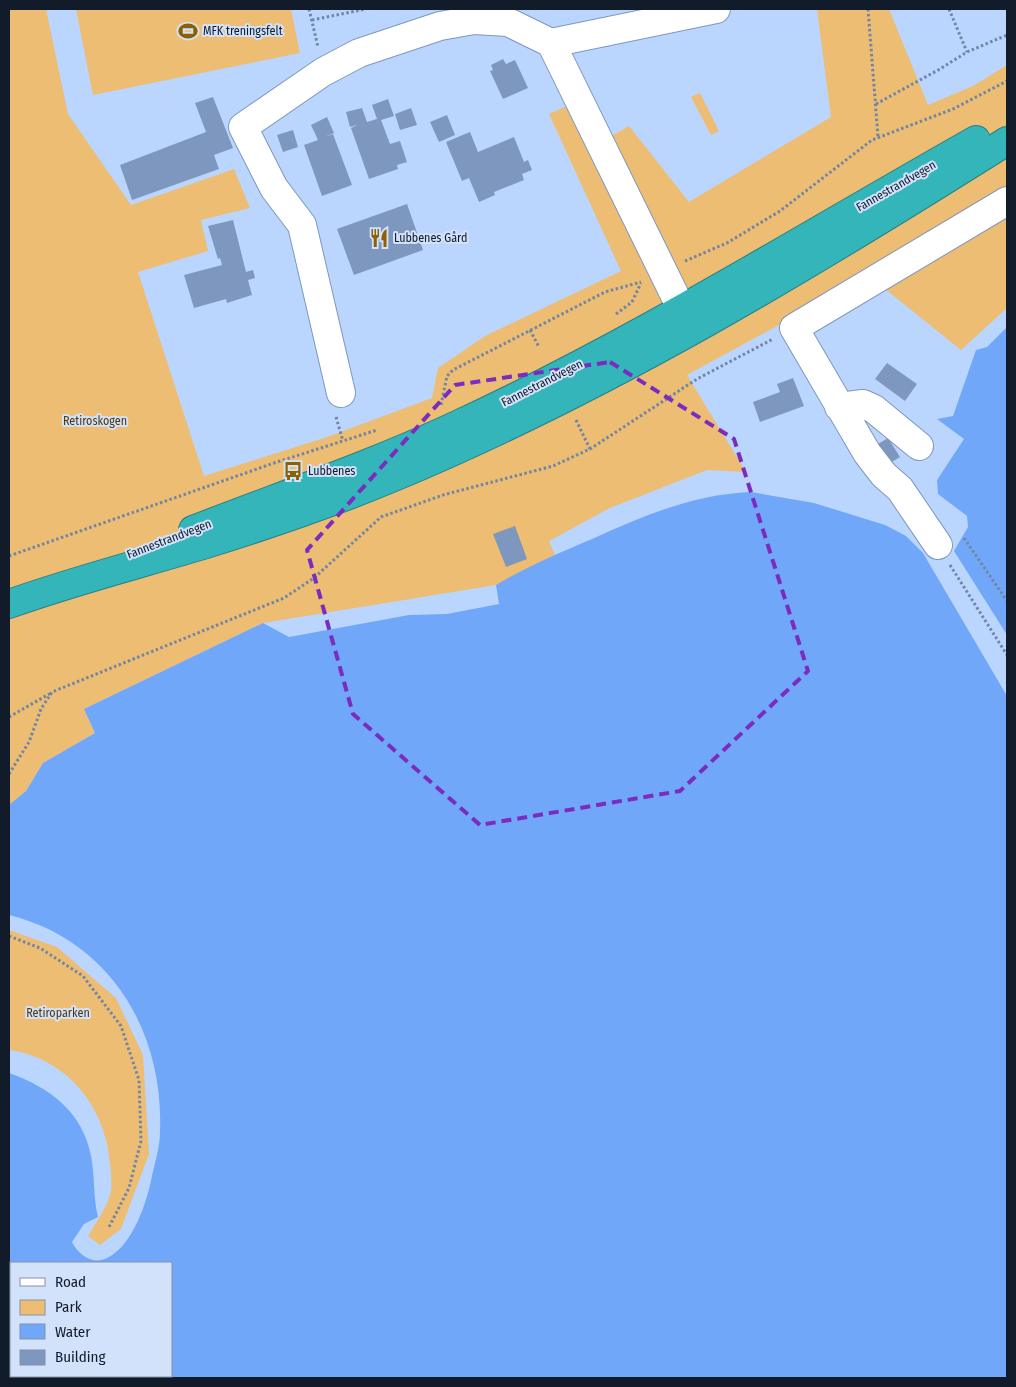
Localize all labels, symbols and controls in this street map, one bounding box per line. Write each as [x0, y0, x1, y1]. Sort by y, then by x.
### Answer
sports icon: MFK treningsfelt [177, 20, 199, 42]
place label: MFK treningsfelt [203, 24, 283, 38]
street label: Fannestrandvegen [854, 158, 938, 214]
restaurant icon: Lubbenes Gård [368, 227, 390, 249]
place label: Lubbenes Gård [394, 231, 467, 245]
street label: Fannestrandvegen [499, 356, 585, 410]
park label: Retiroskogen [63, 414, 127, 428]
bus stop icon: Lubbenes [282, 460, 304, 482]
place label: Lubbenes [308, 464, 355, 478]
street label: Fannestrandvegen [125, 516, 213, 562]
park label: Retiroparken [26, 1006, 90, 1020]
legend [10, 1262, 172, 1377]
text: Road [55, 1273, 86, 1291]
text: Park [55, 1298, 82, 1316]
text: Water [55, 1323, 91, 1341]
text: Building [55, 1348, 106, 1366]

